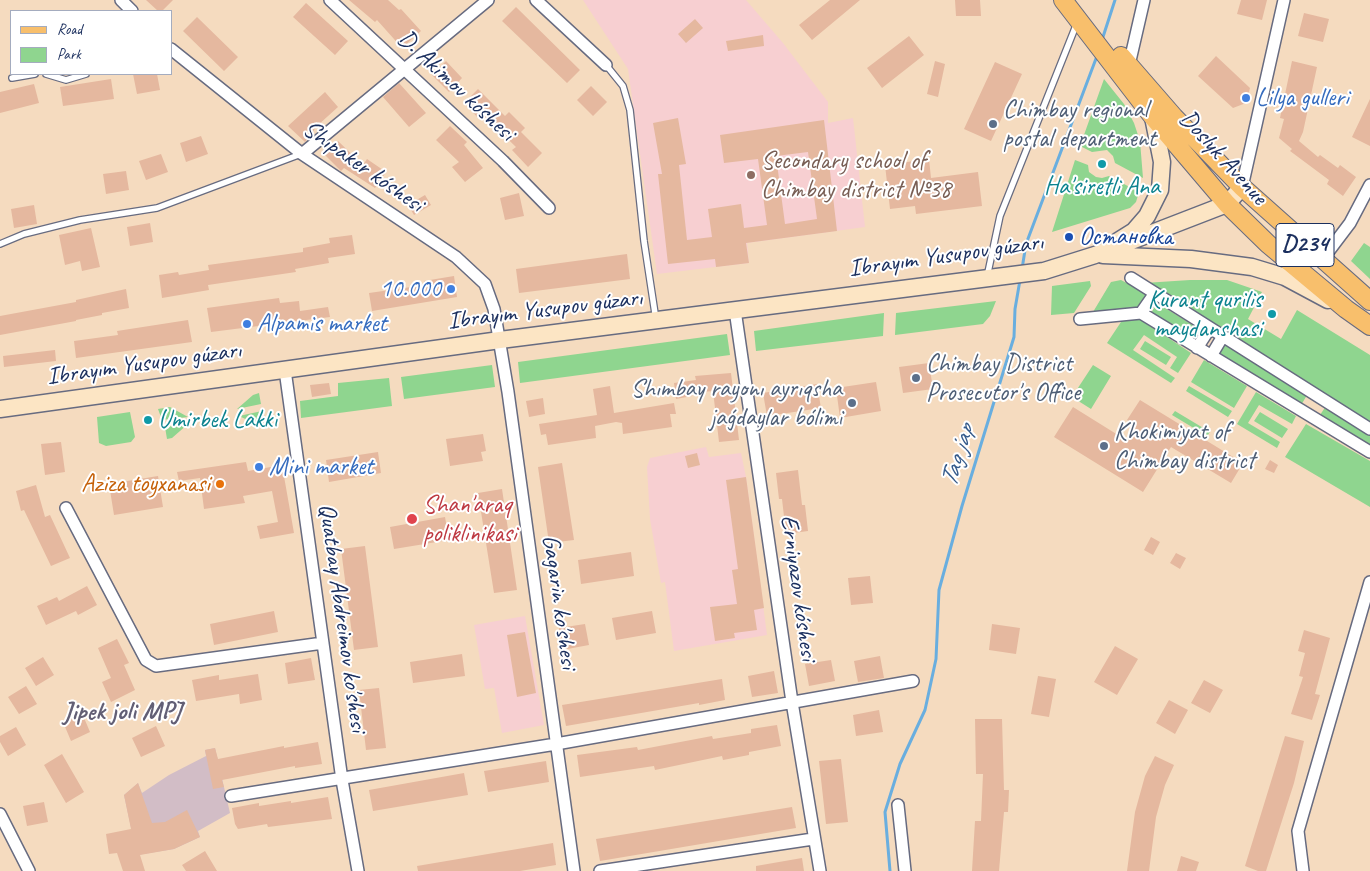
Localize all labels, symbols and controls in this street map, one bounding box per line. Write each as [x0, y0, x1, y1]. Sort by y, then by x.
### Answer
legend [10, 10, 172, 75]
text: Road [57, 20, 82, 39]
street label: D. Akimov kóshesi [391, 24, 521, 148]
text: Park [57, 45, 81, 64]
place label: Lilya gulleri [1256, 83, 1349, 113]
marker: Lilya gulleri [1240, 92, 1252, 104]
place label: Chimbay regional postal department [1003, 95, 1156, 154]
street label: Doslyk Avenue [1173, 104, 1273, 212]
street label: Shıpaker kóshesi [297, 114, 429, 220]
marker: Chimbay regional postal department [987, 118, 999, 130]
place label: Secondary school of Chimbay district №38 [761, 146, 951, 205]
marker: Ha'siretli Ana [1096, 158, 1108, 170]
marker: Secondary school of Chimbay district №38 [745, 169, 757, 181]
place label: Ha'siretli Ana [1044, 172, 1160, 202]
place label: Остановка [1079, 222, 1173, 252]
road number: D234 [1276, 224, 1334, 266]
street label: Ibrayım Yusupov gúzarı [847, 228, 1045, 284]
marker: Остановка [1063, 231, 1075, 243]
place label: 10.000 [380, 274, 441, 304]
marker: 10.000 [445, 283, 457, 295]
street label: Ibrayım Yusupov gúzarı [446, 283, 644, 337]
place label: Kurant qurilis maydanshasi [1148, 285, 1262, 344]
marker: Kurant qurilis maydanshasi [1266, 308, 1278, 320]
place label: Alpamis market [257, 309, 387, 339]
marker: Alpamis market [241, 318, 253, 330]
street label: Ibrayım Yusupov gúzarı [45, 336, 243, 392]
place label: Chimbay District Prosecutor's Office [926, 349, 1080, 408]
marker: Chimbay District Prosecutor's Office [910, 372, 922, 384]
place label: Shımbay rayonı ayrıqsha jaǵdaylar bólimi [631, 374, 842, 433]
marker: Shımbay rayonı ayrıqsha jaǵdaylar bólimi [846, 397, 858, 409]
place label: Umirbek Lakki [158, 405, 277, 435]
marker: Umirbek Lakki [142, 414, 154, 426]
place label: Khokimiyat of Chimbay district [1114, 417, 1255, 476]
water label: Tag jap [934, 421, 982, 491]
marker: Khokimiyat of Chimbay district [1098, 440, 1110, 452]
place label: Mini market [269, 452, 373, 482]
marker: Mini market [253, 461, 265, 473]
place label: Aziza toyxanasi [81, 469, 210, 499]
marker: Aziza toyxanasi [214, 478, 226, 490]
place label: Shan'araq poliklinikasi [423, 490, 516, 549]
street label: Quatbay Abdreimov ko'shesi [311, 502, 373, 734]
marker: Shan'araq poliklinikasi [405, 512, 419, 526]
street label: Erniyazov kóshesi [773, 513, 823, 663]
street label: Gagarin ko'shesi [535, 533, 583, 671]
district label: Jipek joli MPJ [63, 696, 181, 728]

